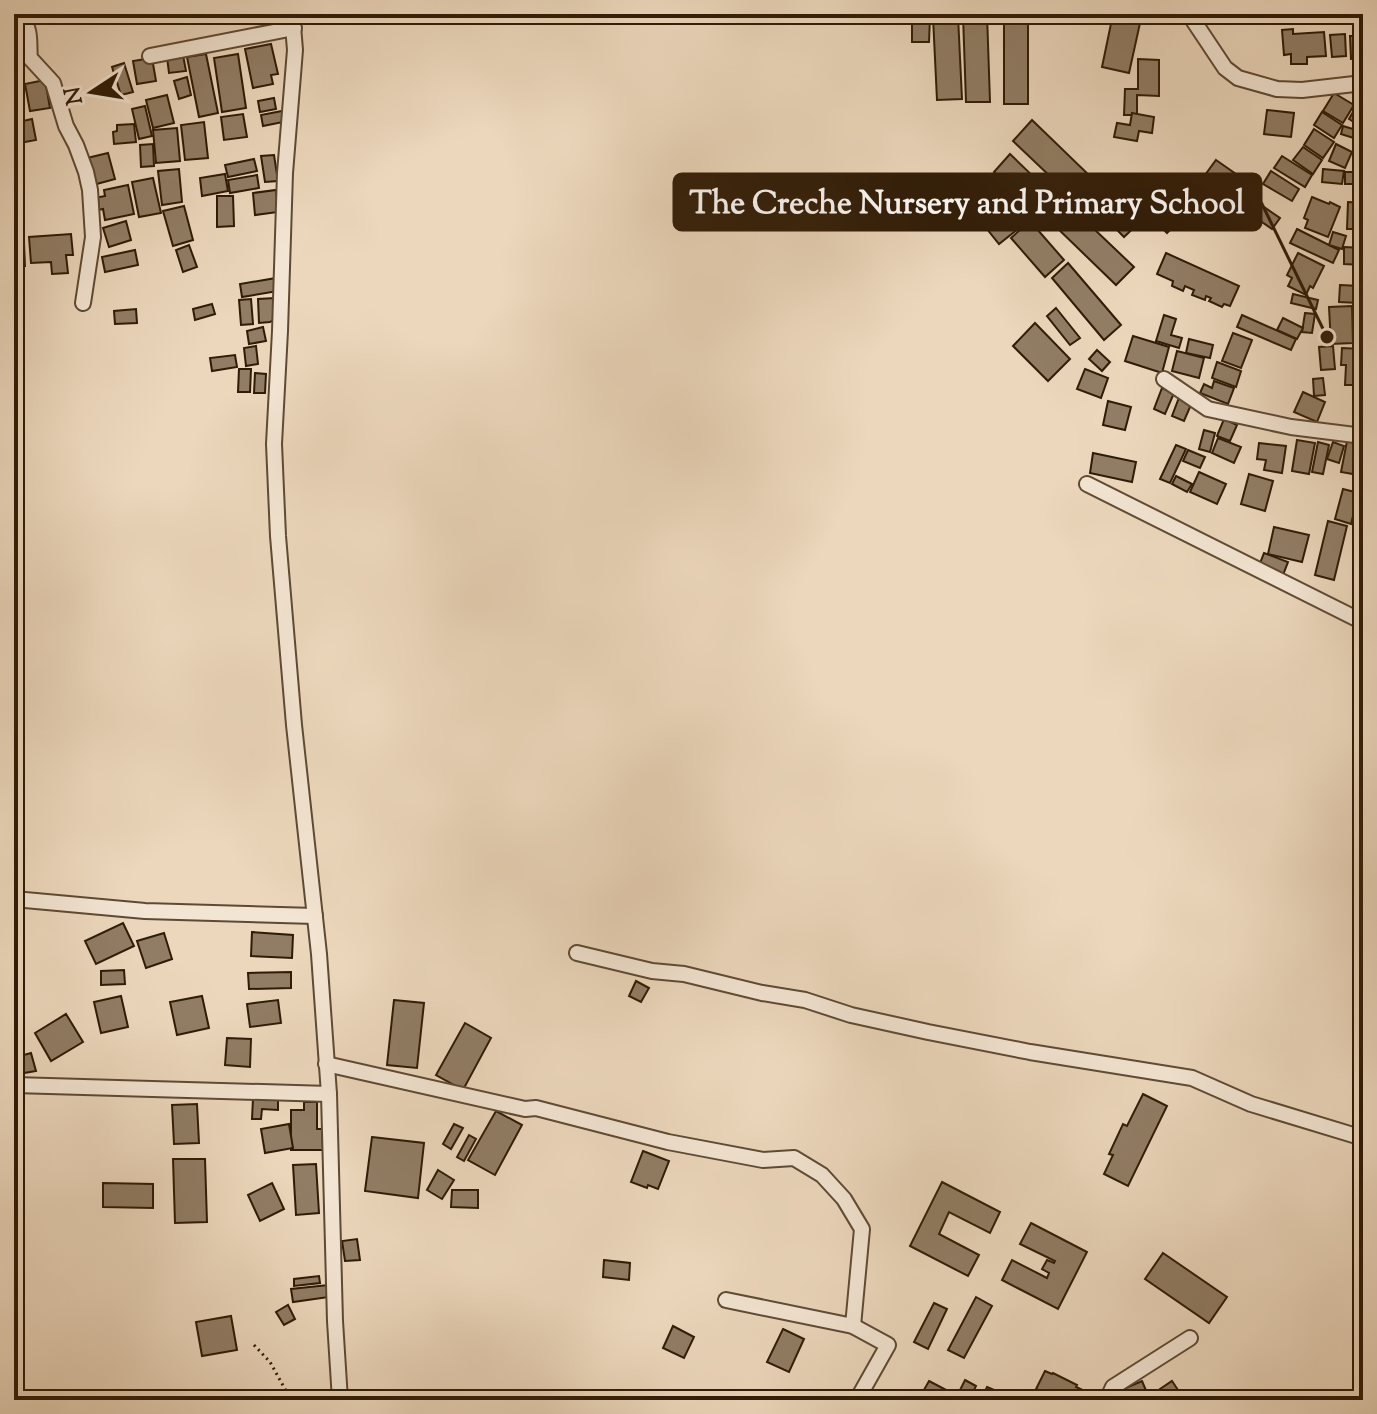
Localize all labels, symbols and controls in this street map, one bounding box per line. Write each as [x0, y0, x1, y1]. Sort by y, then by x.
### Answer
north arrow [52, 52, 132, 132]
text: N [58, 83, 93, 107]
callout: The Creche Nursery and Primary School [674, 174, 1261, 230]
text: The Creche Nursery and Primary School [689, 182, 1245, 228]

